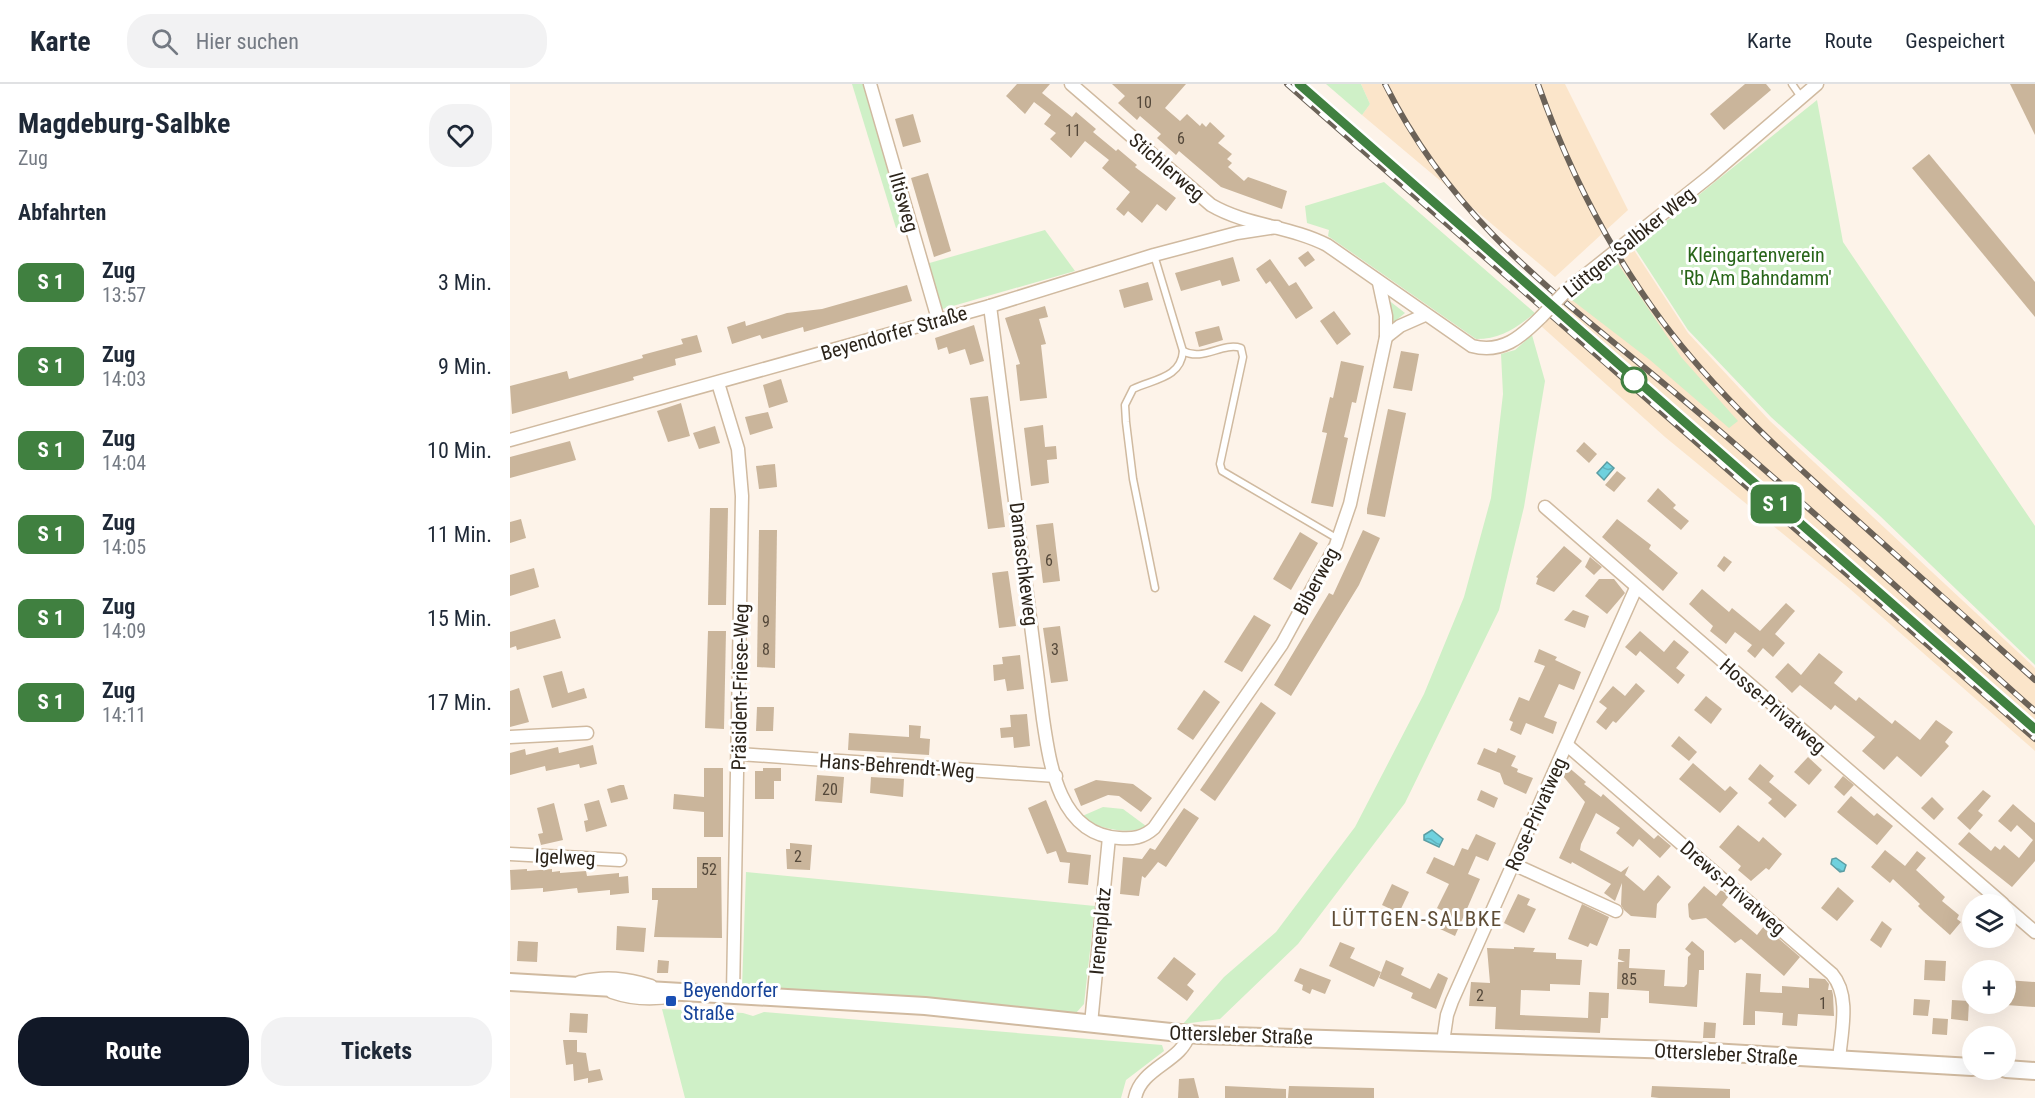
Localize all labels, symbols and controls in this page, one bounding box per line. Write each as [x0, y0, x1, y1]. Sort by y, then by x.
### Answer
search box [127, 14, 547, 68]
text: Karte [30, 25, 91, 58]
icon: search [148, 25, 181, 58]
text: Hier suchen [196, 29, 299, 54]
text: Karte [1747, 29, 1791, 53]
text: Route [1824, 29, 1872, 53]
text: Gespeichert [1905, 29, 2005, 53]
house number: 10 [1136, 93, 1152, 112]
button: heart [429, 104, 492, 167]
text: Magdeburg-Salbke [18, 107, 230, 140]
house number: 11 [1065, 121, 1081, 140]
street label: Stichlerweg [1124, 128, 1210, 206]
house number: 6 [1177, 129, 1185, 148]
text: Zug [18, 146, 48, 170]
street label: Iltisweg [884, 169, 924, 235]
street label: Lüttgen-Salbker Weg [1559, 182, 1699, 302]
text: Abfahrten [18, 200, 106, 225]
park label: Kleingartenverein 'Rb Am Bahndamm' [1680, 243, 1832, 290]
text: Zug [102, 258, 135, 283]
text: S 1 [38, 270, 64, 294]
text: 3 Min. [438, 270, 492, 295]
text: 13:57 [102, 283, 146, 307]
street label: Beyendorfer Straße [818, 301, 970, 365]
text: Zug [102, 342, 135, 367]
text: S 1 [38, 354, 64, 378]
text: 9 Min. [438, 354, 492, 379]
text: 14:03 [102, 367, 146, 391]
unlabelled marker [1621, 367, 1647, 393]
text: Zug [102, 426, 135, 451]
text: S 1 [38, 438, 64, 462]
text: 10 Min. [427, 438, 492, 463]
text: 14:04 [102, 451, 146, 475]
line badge: S 1 [1742, 484, 1810, 524]
text: S 1 [1763, 492, 1789, 516]
street label: Damaschkeweg [1005, 501, 1043, 627]
text: Zug [102, 510, 135, 535]
text: S 1 [38, 522, 64, 546]
text: 11 Min. [427, 522, 492, 547]
text: 14:05 [102, 535, 146, 559]
street label: Biberweg [1288, 543, 1344, 619]
house number: 6 [1045, 551, 1053, 570]
text: Zug [102, 594, 135, 619]
street label: Präsident-Friese-Weg [727, 603, 753, 771]
text: S 1 [38, 606, 64, 630]
text: 15 Min. [427, 606, 492, 631]
house number: 9 [762, 612, 770, 631]
text: 14:09 [102, 619, 146, 643]
house number: 8 [762, 640, 770, 659]
house number: 3 [1051, 640, 1059, 659]
street label: Hosse-Privatweg [1715, 653, 1831, 759]
text: Zug [102, 678, 135, 703]
text: S 1 [38, 690, 64, 714]
text: 17 Min. [427, 690, 492, 715]
text: 14:11 [102, 703, 146, 727]
street label: Hans-Behrendt-Weg [819, 749, 975, 783]
street label: Rose-Privatweg [1500, 753, 1572, 875]
house number: 20 [822, 780, 838, 799]
street label: Drews-Privatweg [1675, 836, 1791, 940]
street label: Igelweg [534, 843, 596, 871]
house number: 2 [794, 847, 802, 866]
house number: 52 [701, 860, 717, 879]
street label: Irenenplatz [1084, 886, 1116, 976]
map controls [1962, 894, 2016, 1080]
button: layers [1962, 894, 2016, 948]
district label: LÜTTGEN-SALBKE [1331, 907, 1503, 931]
button: + [1962, 960, 2016, 1014]
house number: 85 [1621, 970, 1637, 989]
place label: Beyendorfer Straße [683, 978, 778, 1025]
house number: 2 [1476, 986, 1484, 1005]
marker: Beyendorfer Straße [664, 994, 678, 1008]
house number: 1 [1819, 994, 1827, 1013]
button: Route [18, 1017, 249, 1086]
button: Tickets [261, 1017, 492, 1086]
street label: Ottersleber Straße [1169, 1020, 1313, 1050]
button: − [1962, 1026, 2016, 1080]
street label: Ottersleber Straße [1654, 1038, 1798, 1070]

